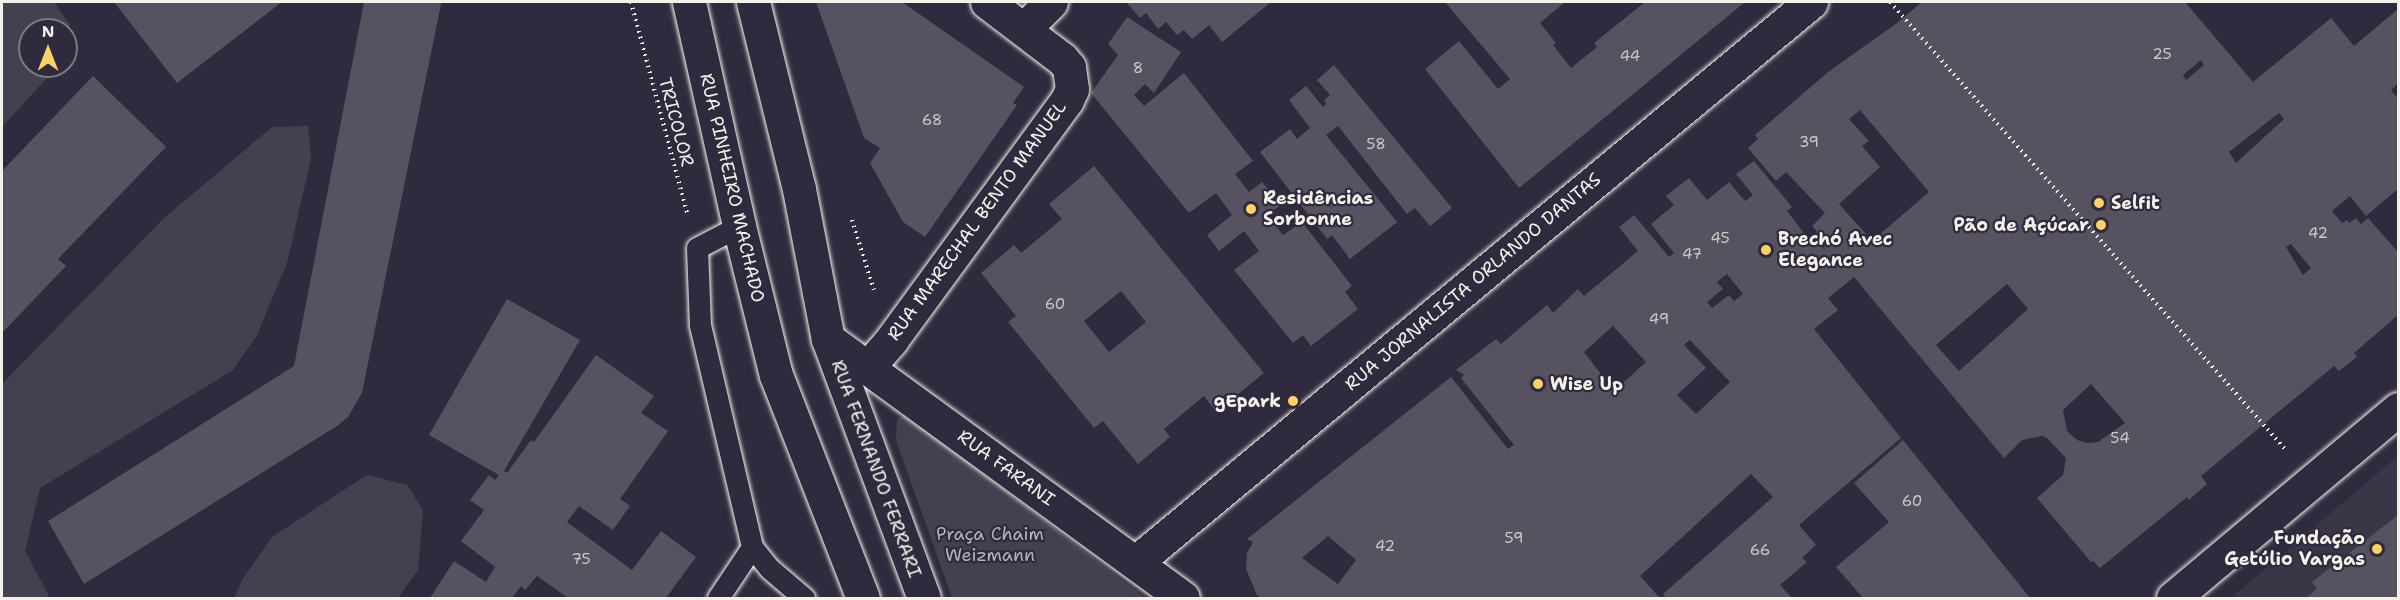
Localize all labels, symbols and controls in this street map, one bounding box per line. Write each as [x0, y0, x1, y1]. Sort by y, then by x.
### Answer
north arrow [18, 18, 78, 78]
text: N [42, 21, 54, 42]
house number: 25 [2152, 46, 2172, 64]
house number: 44 [1620, 48, 1640, 66]
house number: 8 [1133, 60, 1143, 78]
street label: RUA PINHEIRO MACHADO [695, 71, 769, 305]
street label: TRICOLOR [654, 75, 698, 169]
street label: RUA MARECHAL BENTO MANUEL [883, 97, 1071, 345]
house number: 68 [922, 112, 942, 130]
house number: 39 [1799, 134, 1819, 152]
house number: 58 [1366, 136, 1386, 154]
street label: RUA JORNALISTA ORLANDO DANTAS [1341, 169, 1605, 395]
place label: Residências Sorbonne [1263, 188, 1373, 230]
place label: Selfit [2111, 192, 2160, 214]
marker: Selfit [2092, 196, 2106, 210]
marker: Residências Sorbonne [1244, 202, 1258, 216]
place label: Pão de Açúcar [1953, 214, 2089, 236]
marker: Pão de Açúcar [2094, 218, 2108, 232]
house number: 42 [2308, 225, 2328, 243]
place label: Brechó Avec Elegance [1778, 229, 1892, 272]
house number: 45 [1710, 230, 1730, 248]
marker: Brechó Avec Elegance [1759, 243, 1773, 257]
house number: 47 [1682, 246, 1702, 264]
house number: 60 [1045, 296, 1065, 314]
house number: 49 [1649, 311, 1669, 329]
street label: RUA FERNANDO FERRARI [827, 357, 925, 581]
place label: Wise Up [1550, 373, 1623, 395]
marker: Wise Up [1531, 377, 1545, 391]
place label: gEpark [1214, 390, 1281, 412]
marker: gEpark [1286, 394, 1300, 408]
street label: RUA FARANI [953, 426, 1059, 510]
house number: 54 [2110, 430, 2130, 448]
house number: 60 [1902, 493, 1922, 511]
park label: Praça Chaim Weizmann [936, 524, 1044, 566]
place label: Fundação Getúlio Vargas [2224, 528, 2365, 570]
house number: 59 [1505, 530, 1523, 548]
house number: 42 [1375, 538, 1395, 556]
house number: 66 [1750, 542, 1770, 560]
marker: Fundação Getúlio Vargas [2370, 542, 2384, 556]
house number: 75 [571, 551, 591, 569]

